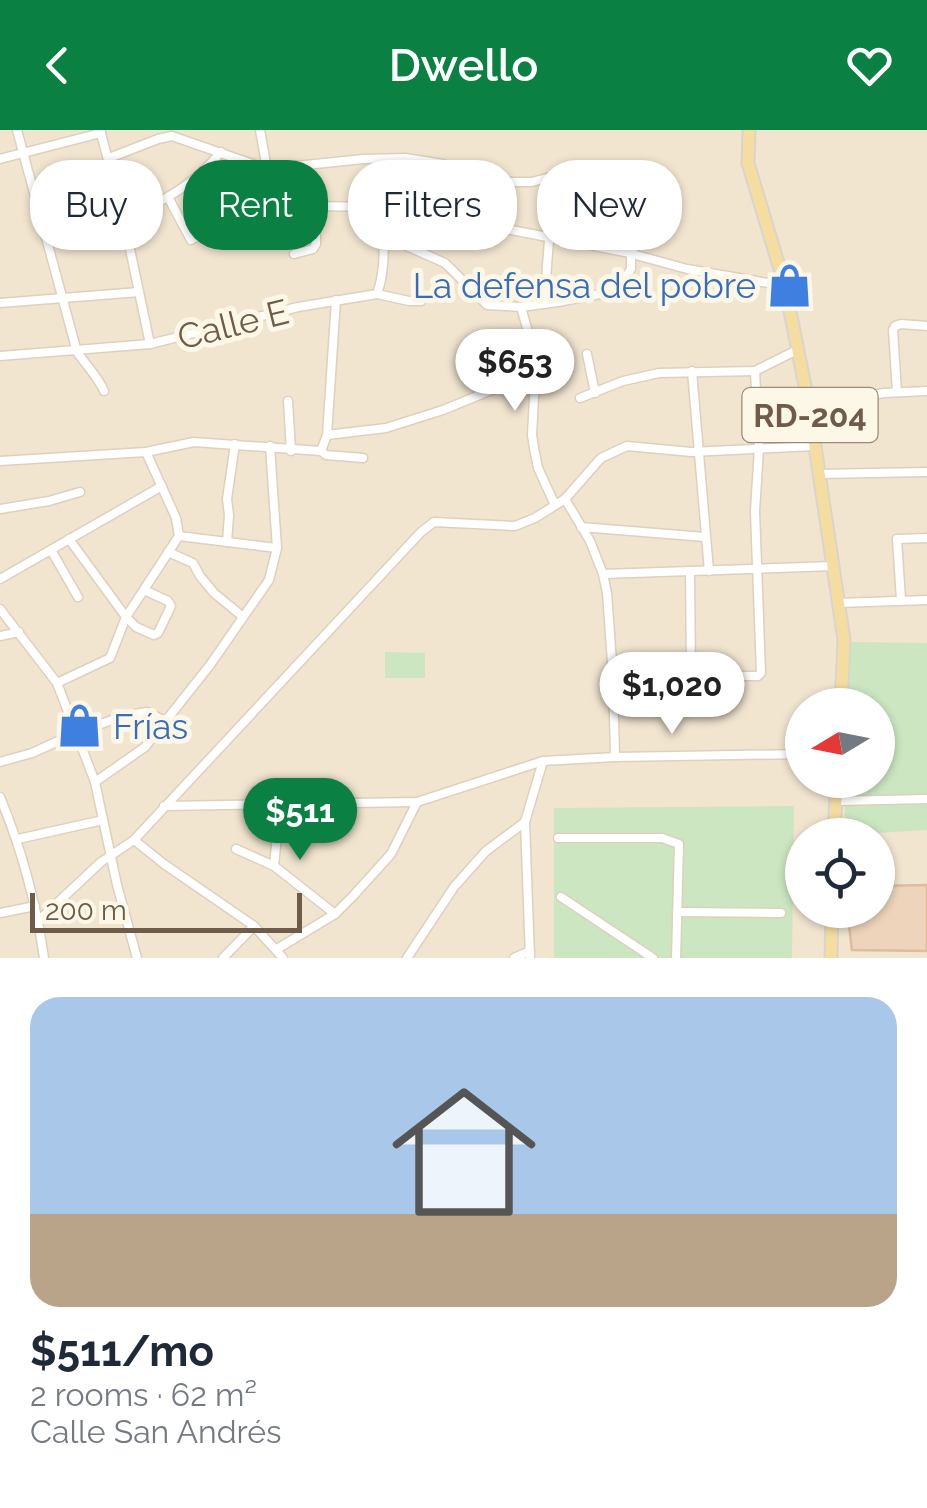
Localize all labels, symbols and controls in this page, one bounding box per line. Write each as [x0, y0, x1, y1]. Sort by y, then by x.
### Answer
icon: back [30, 38, 85, 93]
icon: heart [842, 38, 897, 93]
text: Dwello [389, 39, 538, 92]
chip: Buy [30, 160, 163, 250]
chip: Rent [183, 160, 328, 250]
chip: Filters [348, 160, 517, 250]
chip: New [537, 160, 682, 250]
shop icon: La defensa del pobre [765, 261, 813, 309]
place label: La defensa del pobre [413, 265, 756, 306]
street label: Calle E [173, 290, 293, 358]
pin: $653 [456, 329, 574, 414]
text: $653 [477, 343, 553, 380]
road number: RD-204 [742, 388, 878, 442]
pin: $1,020 [591, 652, 753, 737]
text: $1,020 [622, 666, 722, 703]
north arrow [785, 688, 895, 798]
map controls [785, 688, 895, 928]
shop icon: Frías [56, 702, 104, 750]
place label: Frías [113, 706, 188, 747]
pin: $511 [241, 778, 359, 863]
text: $511 [265, 792, 335, 829]
button: locate [785, 818, 895, 928]
scale bar [30, 888, 302, 933]
text: 200 m [45, 894, 127, 927]
icon: home [374, 1062, 554, 1242]
text: $511/mo [30, 1327, 214, 1376]
text: 2 rooms · 62 m² [30, 1376, 257, 1413]
text: Calle San Andrés [30, 1413, 282, 1450]

